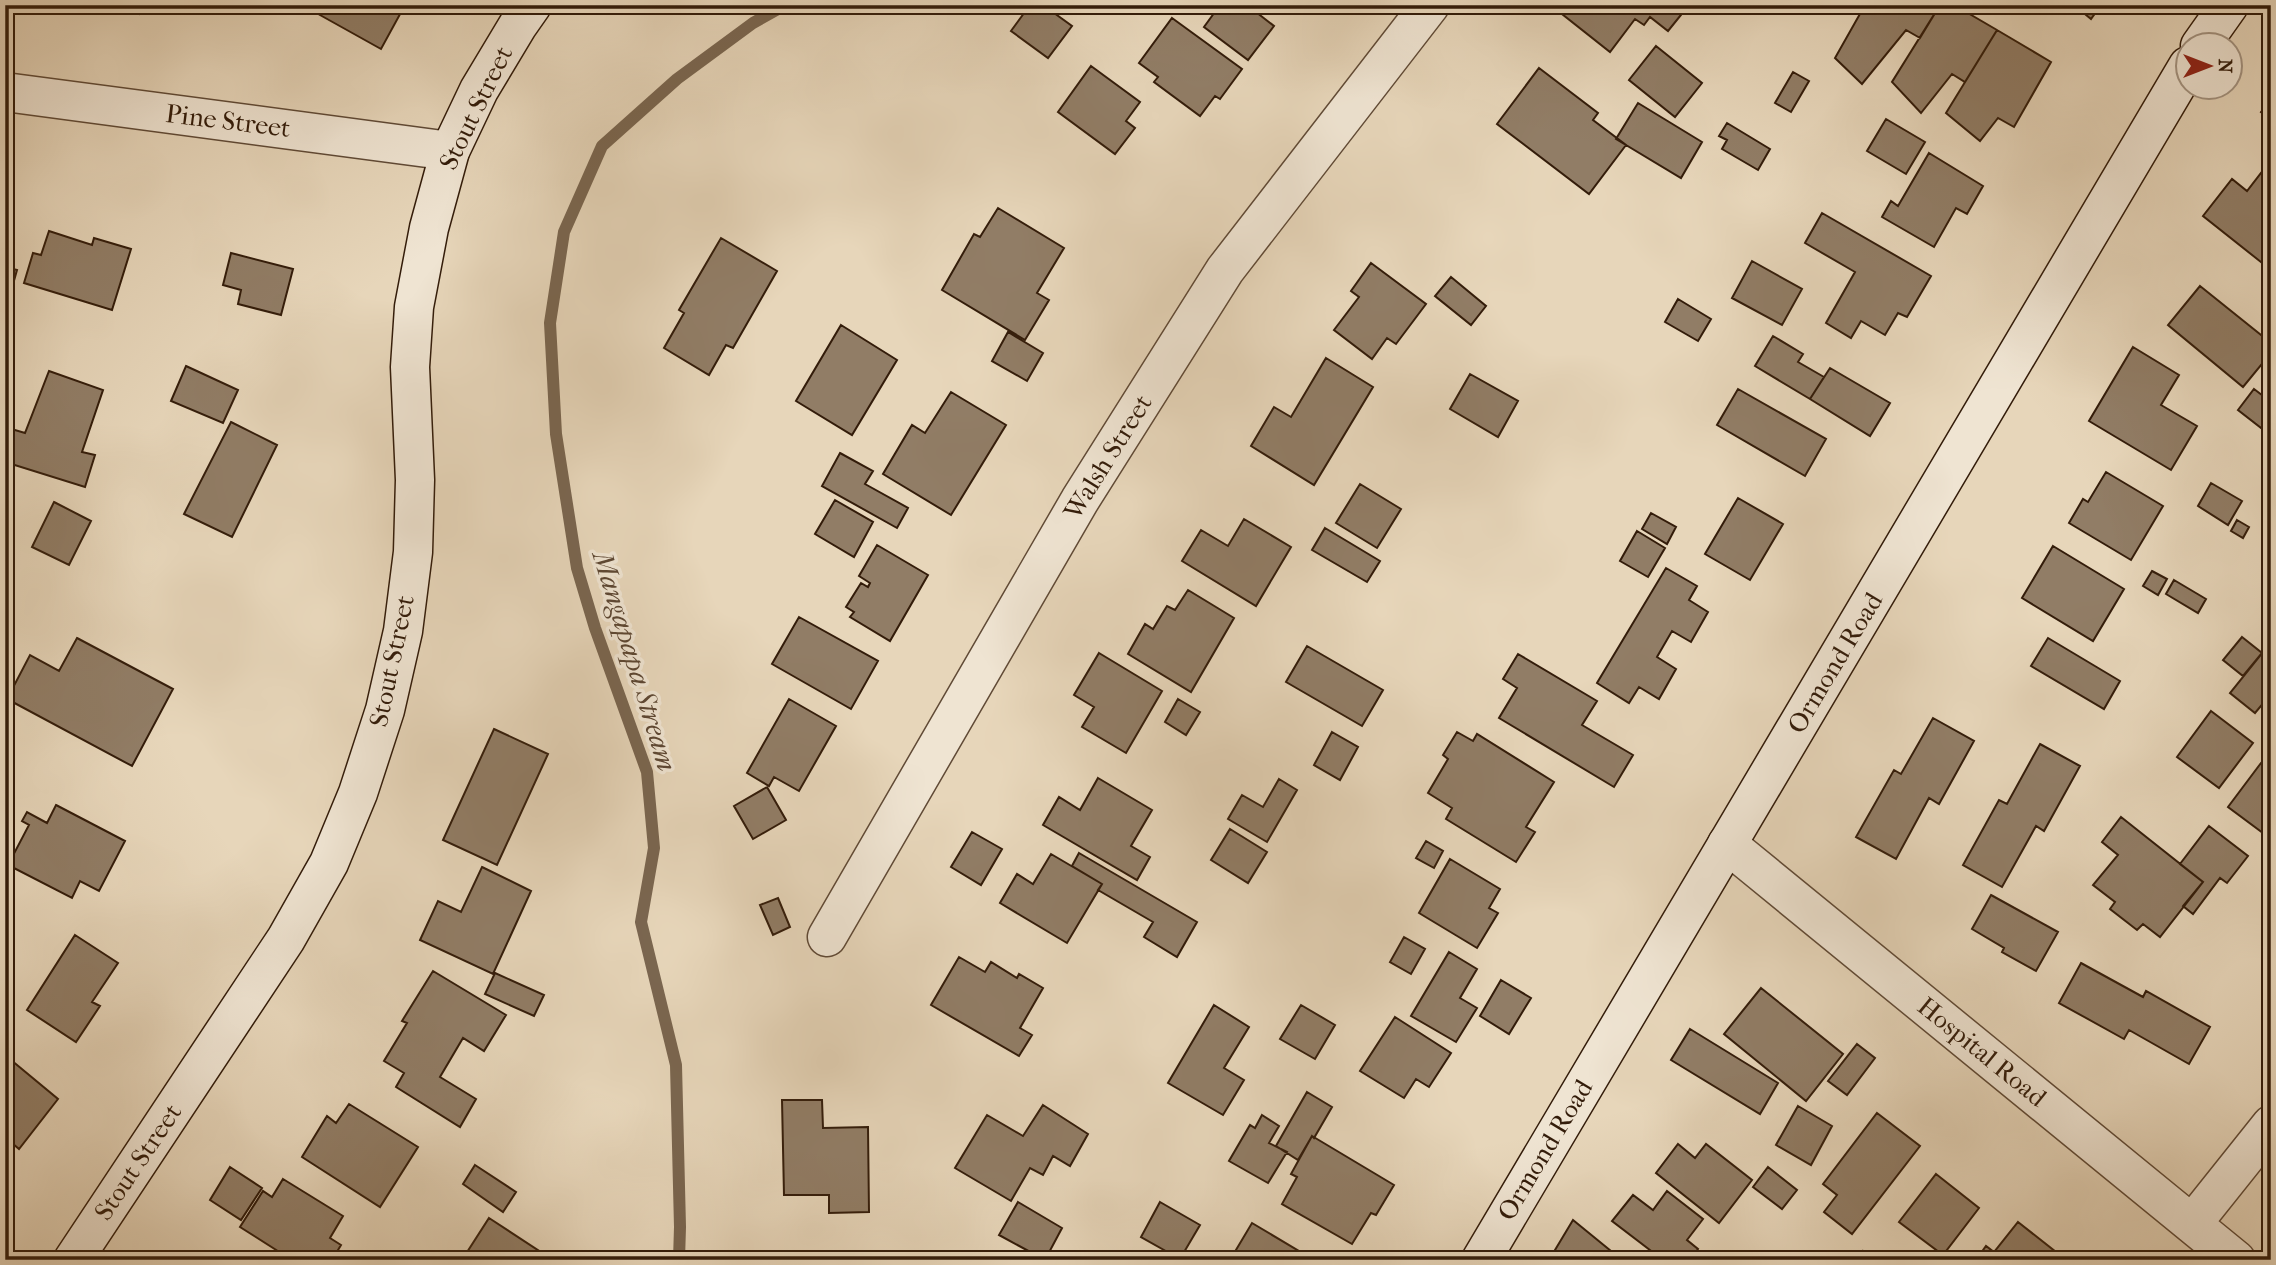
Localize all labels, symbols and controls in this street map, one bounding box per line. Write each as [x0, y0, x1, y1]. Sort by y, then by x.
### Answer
north arrow [2174, 32, 2244, 102]
street label: Stout Street [433, 40, 520, 175]
text: N [2214, 59, 2236, 74]
street label: Pine Street [164, 98, 293, 144]
street label: Walsh Street [1057, 388, 1159, 526]
water label: Mangapapa Stream [585, 545, 684, 775]
street label: Ormond Road [1781, 586, 1890, 739]
street label: Stout Street [363, 592, 421, 730]
street label: Hospital Road [1911, 991, 2053, 1114]
street label: Ormond Road [1491, 1073, 1600, 1226]
street label: Stout Street [88, 1097, 189, 1226]

